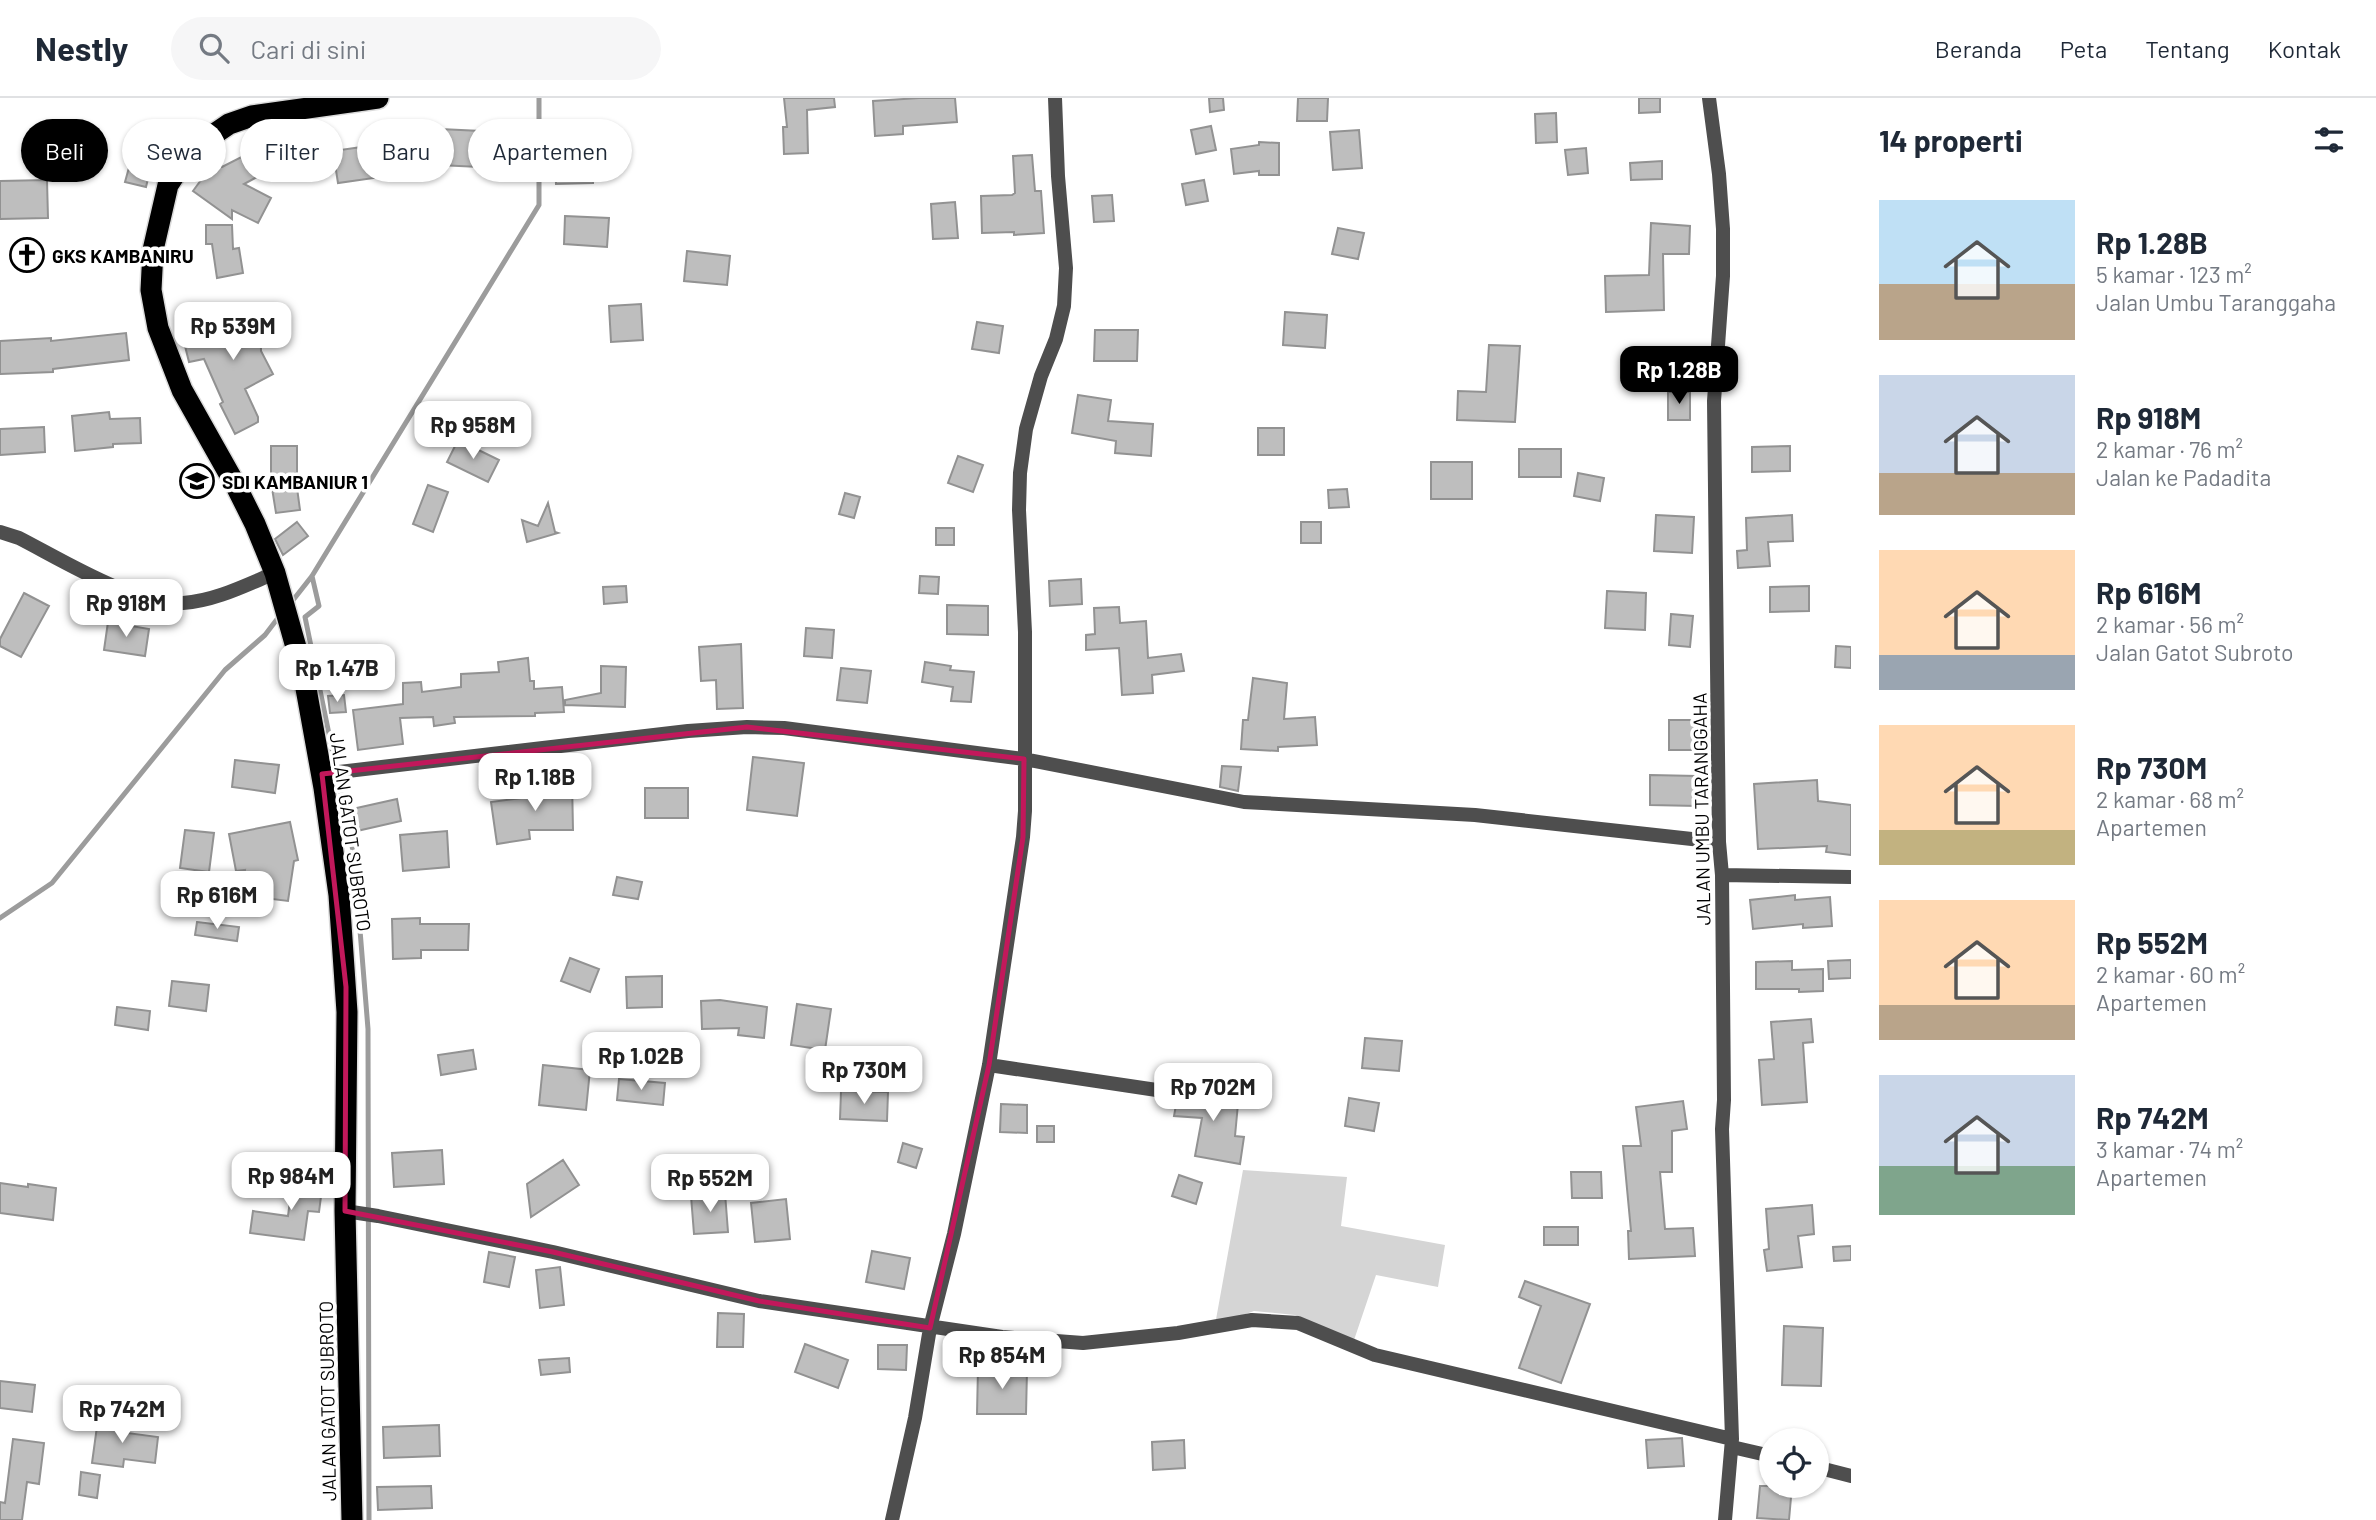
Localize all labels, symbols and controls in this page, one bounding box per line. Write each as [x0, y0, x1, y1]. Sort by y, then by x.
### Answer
search box [171, 17, 661, 80]
text: Nestly [35, 28, 129, 68]
icon: search [195, 29, 233, 67]
text: Cari di sini [251, 33, 367, 64]
text: Beranda [1935, 34, 2022, 63]
text: Peta [2060, 34, 2107, 63]
text: Tentang [2145, 34, 2230, 63]
text: Kontak [2268, 34, 2341, 63]
chip: Beli [21, 119, 108, 182]
chip: Sewa [122, 119, 226, 182]
chip: Filter [240, 119, 343, 182]
chip: Baru [357, 119, 454, 182]
chip: Apartemen [468, 119, 632, 182]
icon: filters [2310, 121, 2348, 159]
text: 14 properti [1879, 122, 2023, 158]
text: Rp 1.28B [2096, 224, 2208, 260]
icon: home [1935, 228, 2019, 312]
church icon: GKS KAMBANIRU [8, 236, 46, 274]
place label: GKS KAMBANIRU [52, 244, 194, 267]
text: 5 kamar · 123 m² [2096, 260, 2252, 288]
text: Jalan Umbu Taranggaha [2096, 288, 2336, 316]
pin: Rp 539M [168, 302, 298, 362]
text: Rp 539M [190, 311, 276, 339]
pin: Rp 1.28B [1607, 346, 1751, 406]
text: Rp 1.28B [1636, 355, 1722, 383]
text: Rp 918M [2096, 399, 2201, 435]
pin: Rp 958M [408, 402, 538, 461]
icon: home [1935, 403, 2019, 487]
text: Rp 958M [430, 410, 516, 438]
text: 2 kamar · 76 m² [2096, 435, 2243, 463]
school or university icon: SDI KAMBANIUR 1 [178, 462, 216, 500]
text: Jalan ke Padadita [2096, 463, 2271, 491]
place label: SDI KAMBANIUR 1 [222, 470, 368, 493]
text: Rp 616M [2096, 574, 2202, 610]
icon: home [1935, 578, 2019, 662]
pin: Rp 918M [61, 580, 191, 639]
text: Rp 918M [86, 588, 166, 616]
text: 2 kamar · 56 m² [2096, 610, 2244, 638]
text: Jalan Gatot Subroto [2096, 638, 2294, 666]
pin: Rp 1.47B [265, 644, 409, 704]
text: Rp 1.47B [295, 653, 379, 681]
street label: JALAN UMBU TARANGGAHA [1687, 692, 1715, 926]
street label: JALAN GATOT SUBROTO [326, 731, 376, 933]
text: Rp 730M [2096, 749, 2207, 785]
icon: home [1935, 753, 2019, 837]
pin: Rp 1.18B [463, 754, 607, 813]
text: Rp 1.18B [495, 762, 575, 790]
text: 2 kamar · 68 m² [2096, 785, 2244, 813]
text: Apartemen [2096, 813, 2207, 841]
pin: Rp 616M [152, 872, 282, 931]
text: Rp 616M [177, 880, 257, 908]
text: Rp 552M [2096, 924, 2208, 960]
icon: home [1935, 928, 2019, 1012]
text: 2 kamar · 60 m² [2096, 960, 2245, 988]
text: Apartemen [2096, 988, 2207, 1016]
pin: Rp 1.02B [569, 1032, 713, 1092]
text: Rp 1.02B [598, 1041, 684, 1069]
pin: Rp 730M [799, 1046, 929, 1106]
text: Rp 730M [821, 1055, 907, 1083]
pin: Rp 702M [1148, 1063, 1278, 1123]
text: Rp 702M [1170, 1072, 1256, 1100]
text: Rp 742M [2096, 1099, 2209, 1135]
icon: home [1935, 1103, 2019, 1187]
text: 3 kamar · 74 m² [2096, 1135, 2243, 1163]
pin: Rp 984M [226, 1152, 356, 1212]
pin: Rp 552M [645, 1154, 775, 1214]
text: Rp 984M [248, 1161, 334, 1189]
text: Rp 552M [667, 1163, 753, 1191]
text: Apartemen [2096, 1163, 2207, 1191]
street label: JALAN GATOT SUBROTO [314, 1301, 340, 1501]
pin: Rp 854M [937, 1332, 1067, 1391]
text: Rp 854M [959, 1340, 1046, 1368]
pin: Rp 742M [57, 1386, 187, 1445]
text: Rp 742M [79, 1394, 165, 1422]
map controls [1759, 1428, 1829, 1498]
button: locate [1759, 1428, 1829, 1498]

